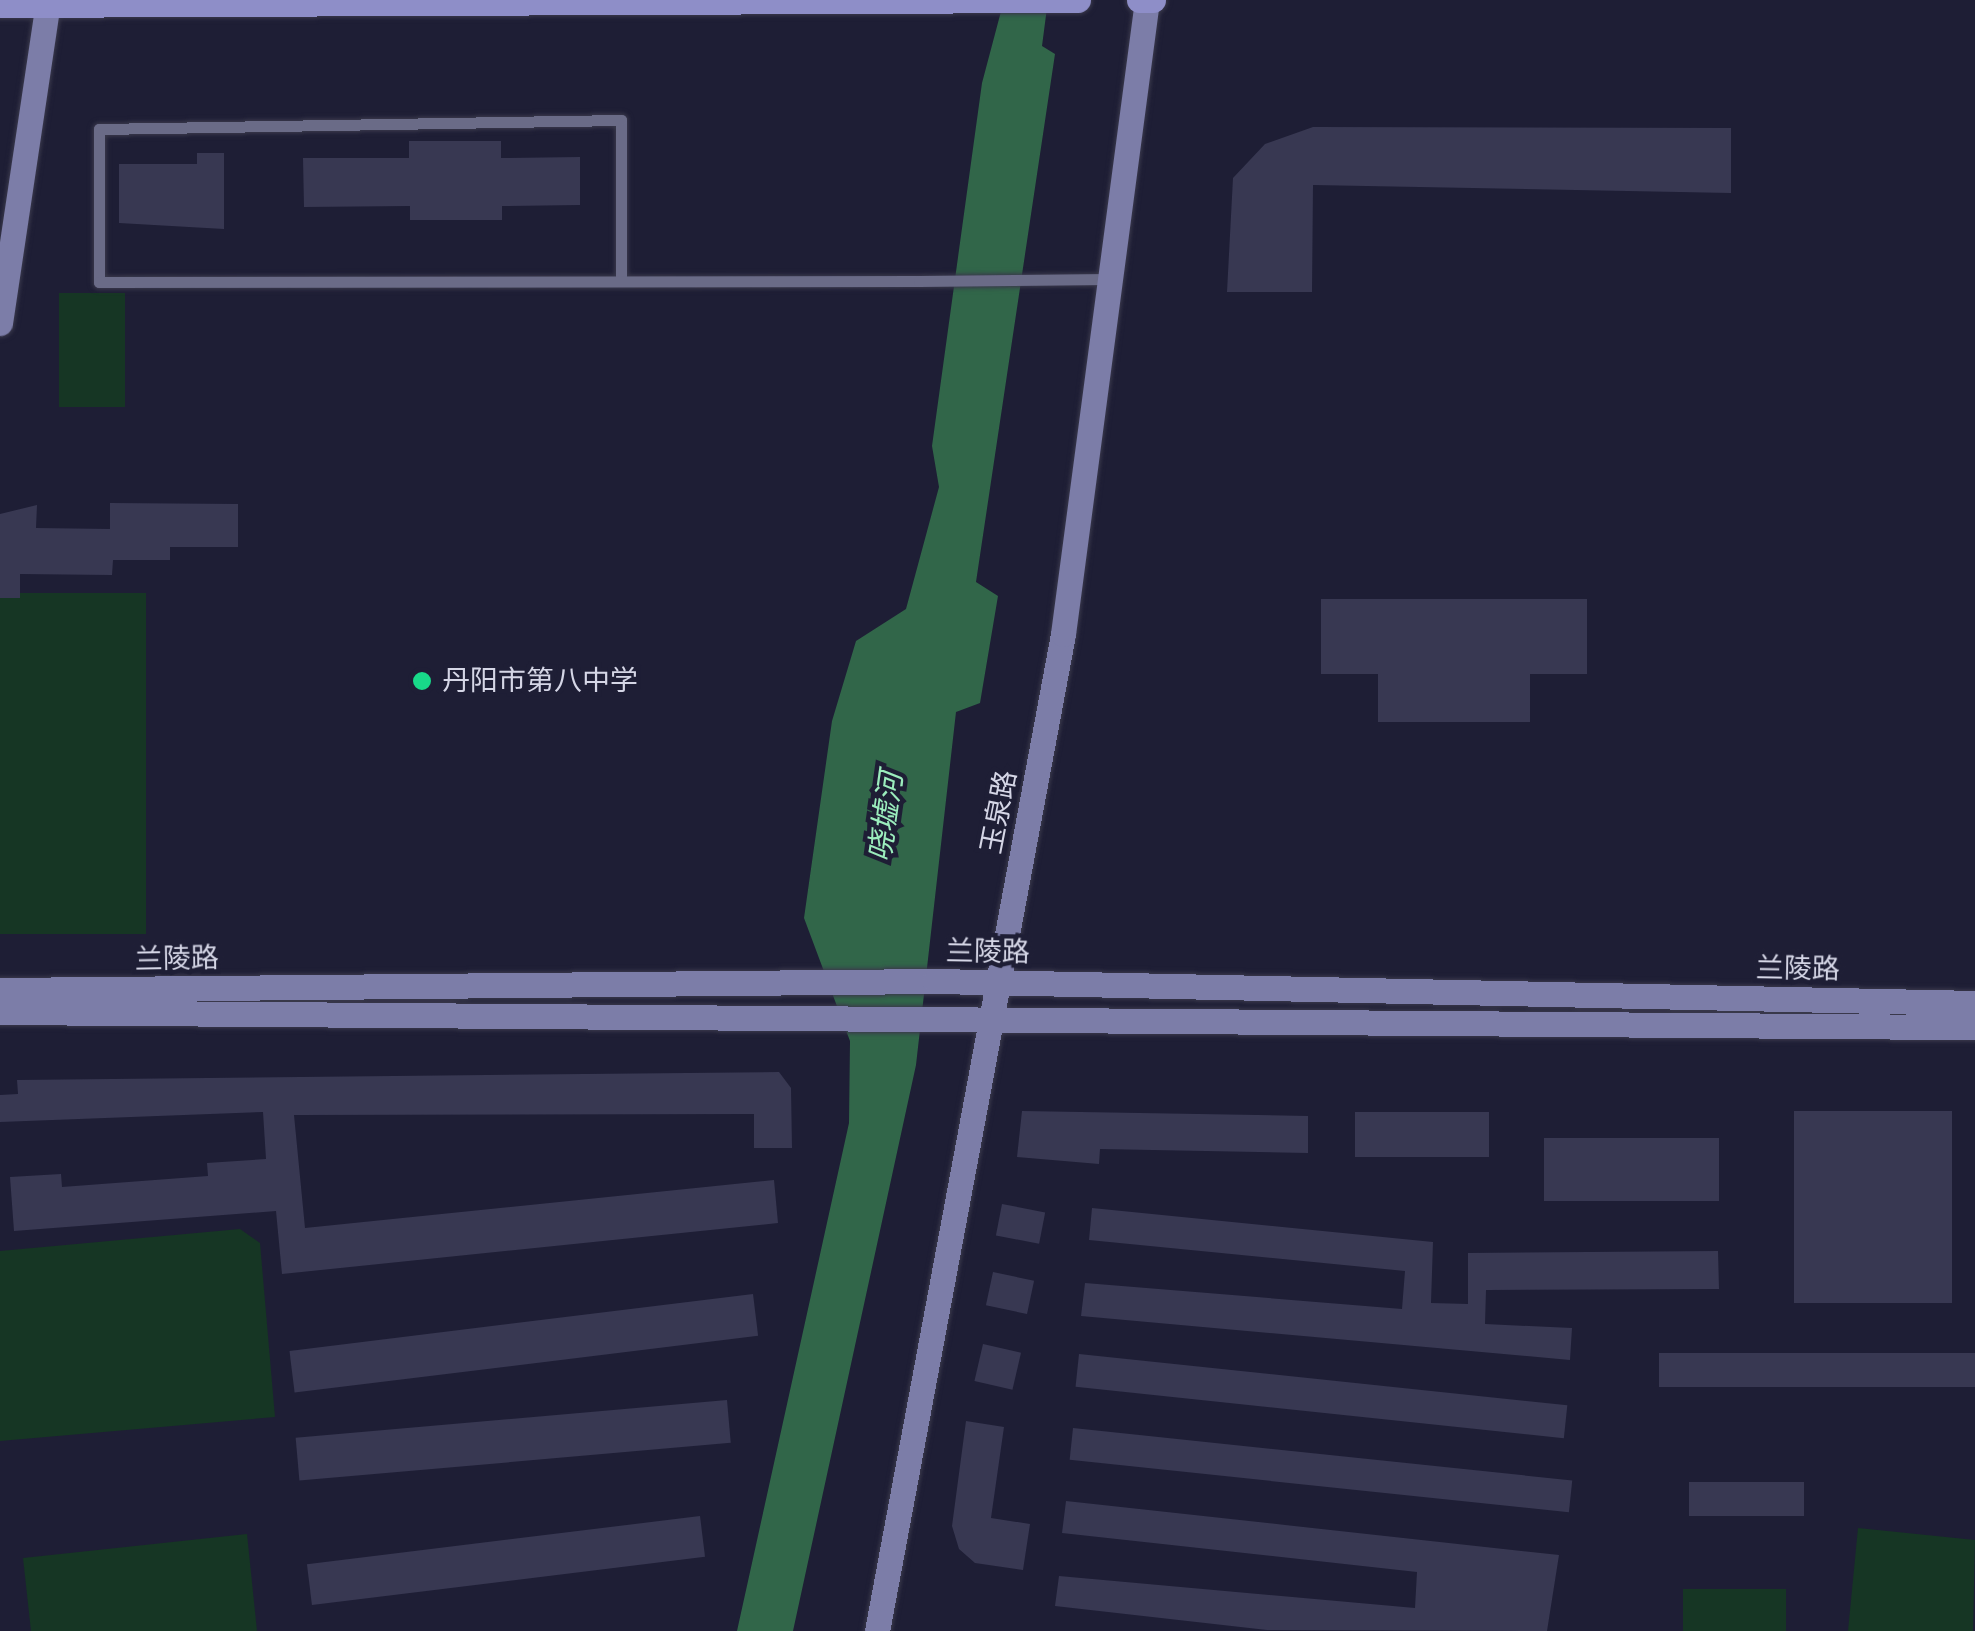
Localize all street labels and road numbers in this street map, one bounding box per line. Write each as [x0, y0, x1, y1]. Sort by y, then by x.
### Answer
street label: 玉泉路 [974, 768, 1024, 856]
street label: 兰陵路 [946, 934, 1030, 970]
street label: 兰陵路 [135, 941, 219, 977]
street label: 兰陵路 [1756, 951, 1840, 987]

